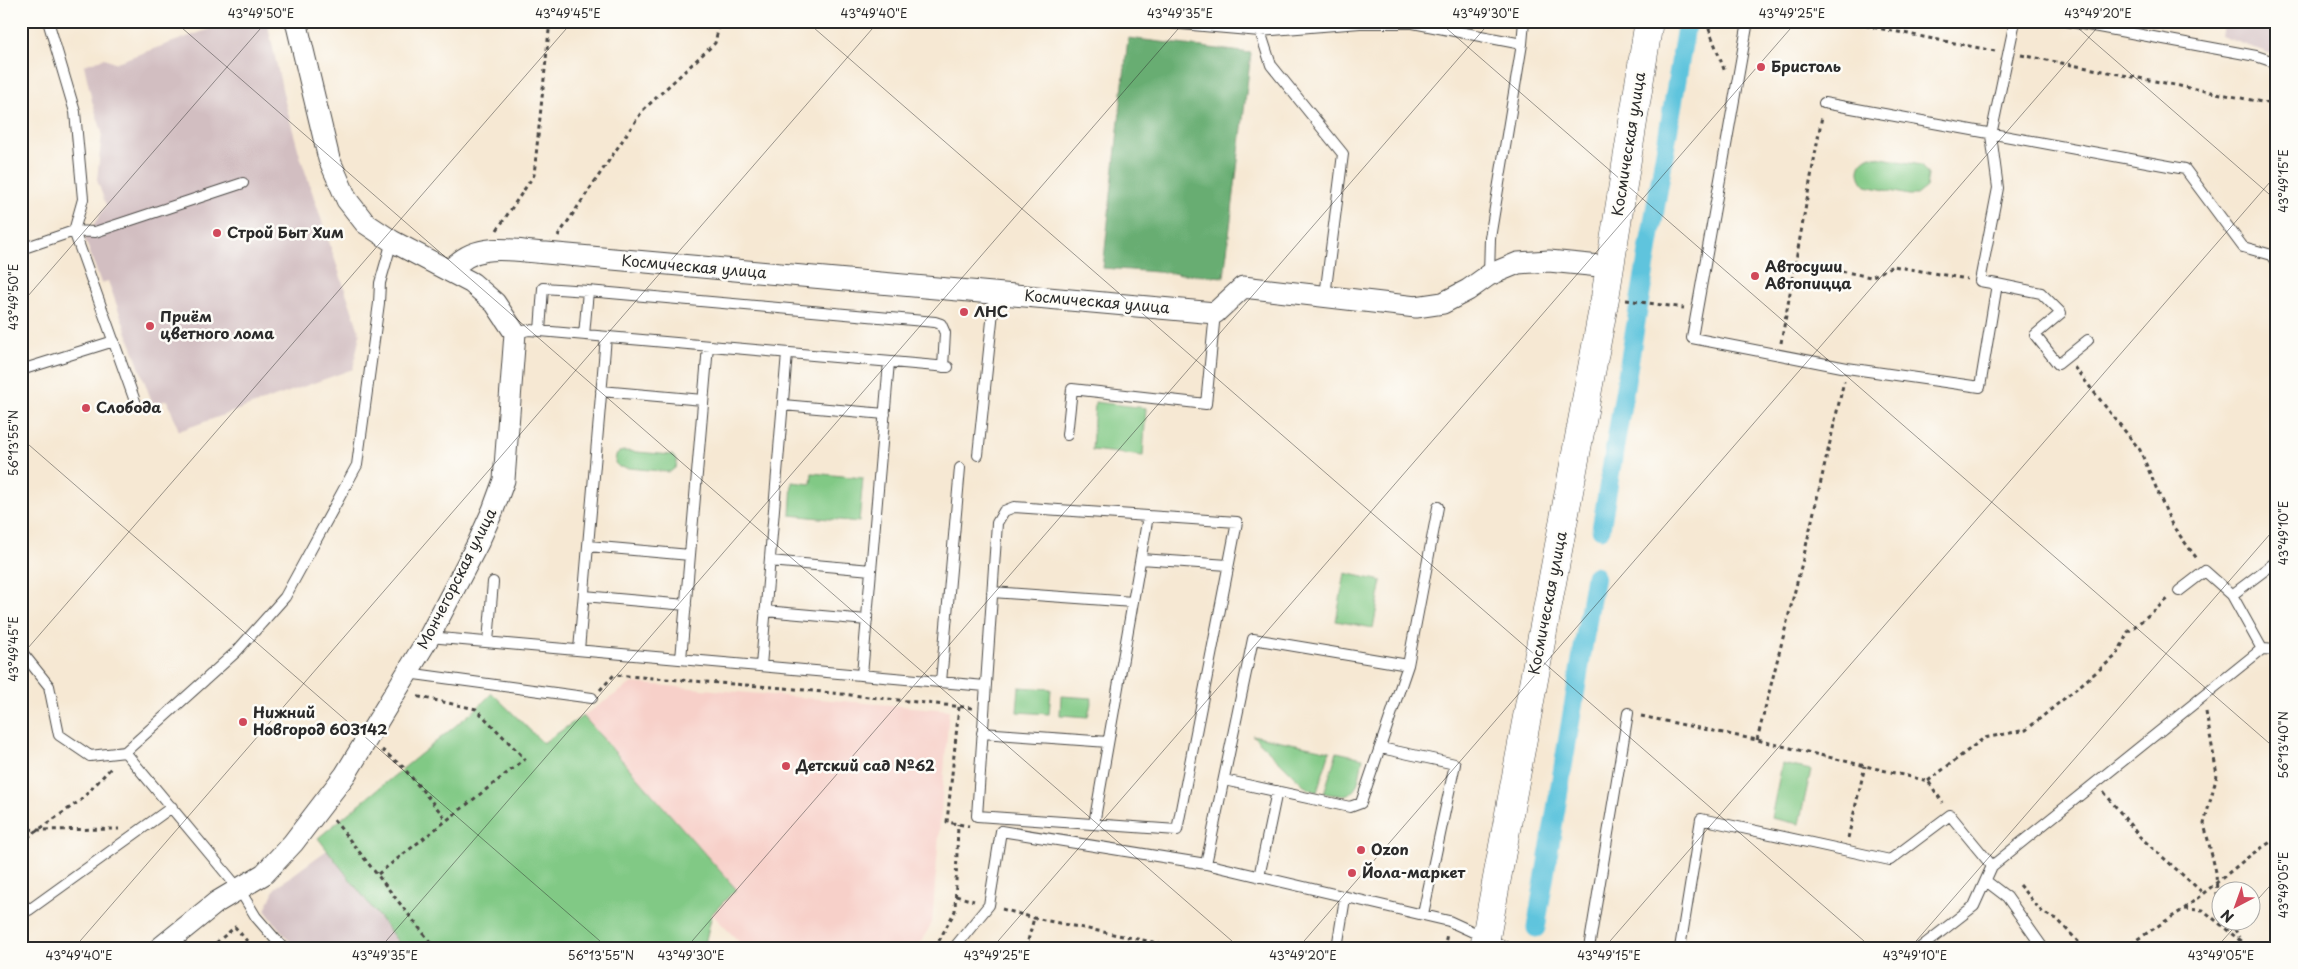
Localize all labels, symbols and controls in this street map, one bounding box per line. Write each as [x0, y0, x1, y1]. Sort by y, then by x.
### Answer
text: 43°49'50"E [228, 4, 294, 22]
text: 43°49'45"E [535, 4, 601, 22]
text: 43°49'40"E [841, 4, 907, 22]
text: 43°49'35"E [1147, 4, 1213, 22]
text: 43°49'30"E [1452, 4, 1520, 22]
text: 43°49'25"E [1759, 4, 1825, 22]
text: 43°49'20"E [2064, 4, 2132, 22]
place label: Бристоль [1771, 54, 1841, 77]
marker: Бристоль [1755, 61, 1767, 73]
street label: Космическая улица [1605, 70, 1650, 217]
text: 43°49'15"E [2274, 149, 2292, 213]
place label: Строй Быт Хим [227, 220, 344, 243]
marker: Строй Быт Хим [211, 227, 223, 239]
street label: Космическая улица [621, 248, 768, 283]
place label: Автосуши Автопицца [1765, 254, 1852, 294]
text: 43°49'50"E [4, 264, 22, 330]
marker: Автосуши Автопицца [1749, 270, 1761, 282]
street label: Космическая улица [1024, 283, 1171, 318]
place label: ЛНС [974, 299, 1008, 322]
place label: Приём цветного лома [160, 304, 275, 344]
marker: ЛНС [958, 306, 970, 318]
marker: Приём цветного лома [144, 320, 156, 332]
place label: Слобода [96, 395, 161, 418]
marker: Слобода [80, 402, 92, 414]
text: 56°13'55"N [4, 410, 22, 476]
text: 43°49'10"E [2274, 501, 2292, 565]
street label: Мончегорская улица [410, 503, 501, 653]
street label: Космическая улица [1521, 529, 1572, 676]
text: 43°49'45"E [4, 616, 22, 682]
place label: Нижний Новгород 603142 [253, 700, 388, 740]
text: 56°13'40"N [2274, 711, 2292, 779]
marker: Нижний Новгород 603142 [237, 716, 249, 728]
place label: Детский сад №62 [795, 753, 935, 776]
marker: Детский сад №62 [780, 760, 792, 772]
place label: Ozon [1371, 837, 1409, 860]
marker: Ozon [1355, 844, 1367, 856]
text: 43°49'05"E [2274, 852, 2292, 918]
place label: Йола-маркет [1362, 860, 1467, 883]
marker: Йола-маркет [1346, 867, 1358, 879]
north arrow [2210, 882, 2260, 932]
text: N [2216, 905, 2238, 928]
text: 43°49'40"E [46, 946, 112, 964]
text: 43°49'35"E [352, 946, 418, 964]
text: 56°13'55"N [568, 946, 634, 964]
text: 43°49'30"E [657, 946, 725, 964]
text: 43°49'25"E [964, 946, 1030, 964]
text: 43°49'20"E [1269, 946, 1337, 964]
text: 43°49'15"E [1577, 946, 1641, 964]
text: 43°49'10"E [1883, 946, 1947, 964]
text: 43°49'05"E [2188, 946, 2254, 964]

